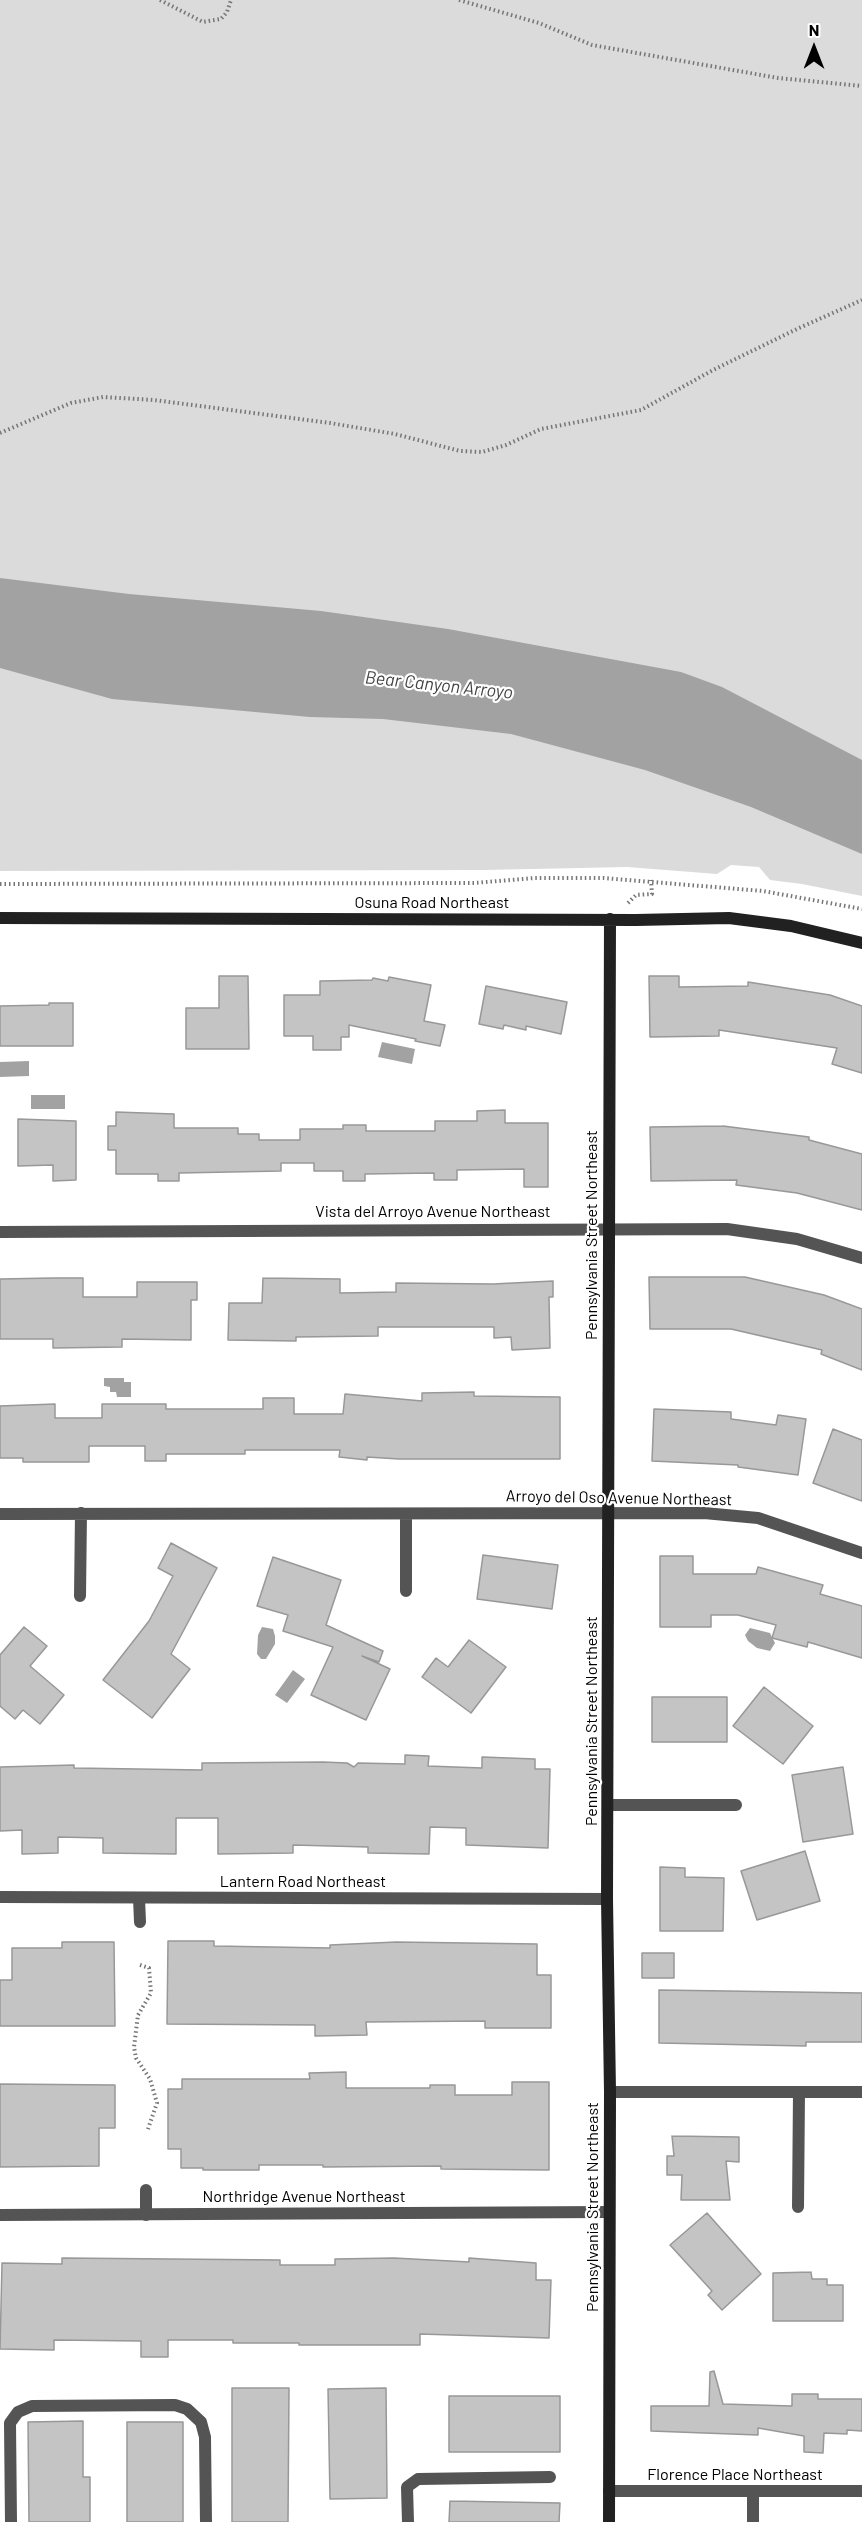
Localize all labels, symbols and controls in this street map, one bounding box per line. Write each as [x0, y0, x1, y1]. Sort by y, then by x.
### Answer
north arrow [784, 18, 844, 78]
text: N [809, 20, 819, 39]
water label: Bear Canyon Arroyo [364, 666, 514, 704]
street label: Osuna Road Northeast [355, 893, 509, 913]
street label: Pennsylvania Street Northeast [582, 1130, 602, 1340]
street label: Vista del Arroyo Avenue Northeast [315, 1202, 551, 1222]
street label: Arroyo del Oso Avenue Northeast [506, 1486, 732, 1510]
street label: Pennsylvania Street Northeast [582, 1616, 602, 1826]
street label: Lantern Road Northeast [220, 1872, 386, 1892]
street label: Pennsylvania Street Northeast [583, 2102, 603, 2312]
street label: Northridge Avenue Northeast [202, 2187, 406, 2207]
street label: Florence Place Northeast [647, 2465, 823, 2485]

